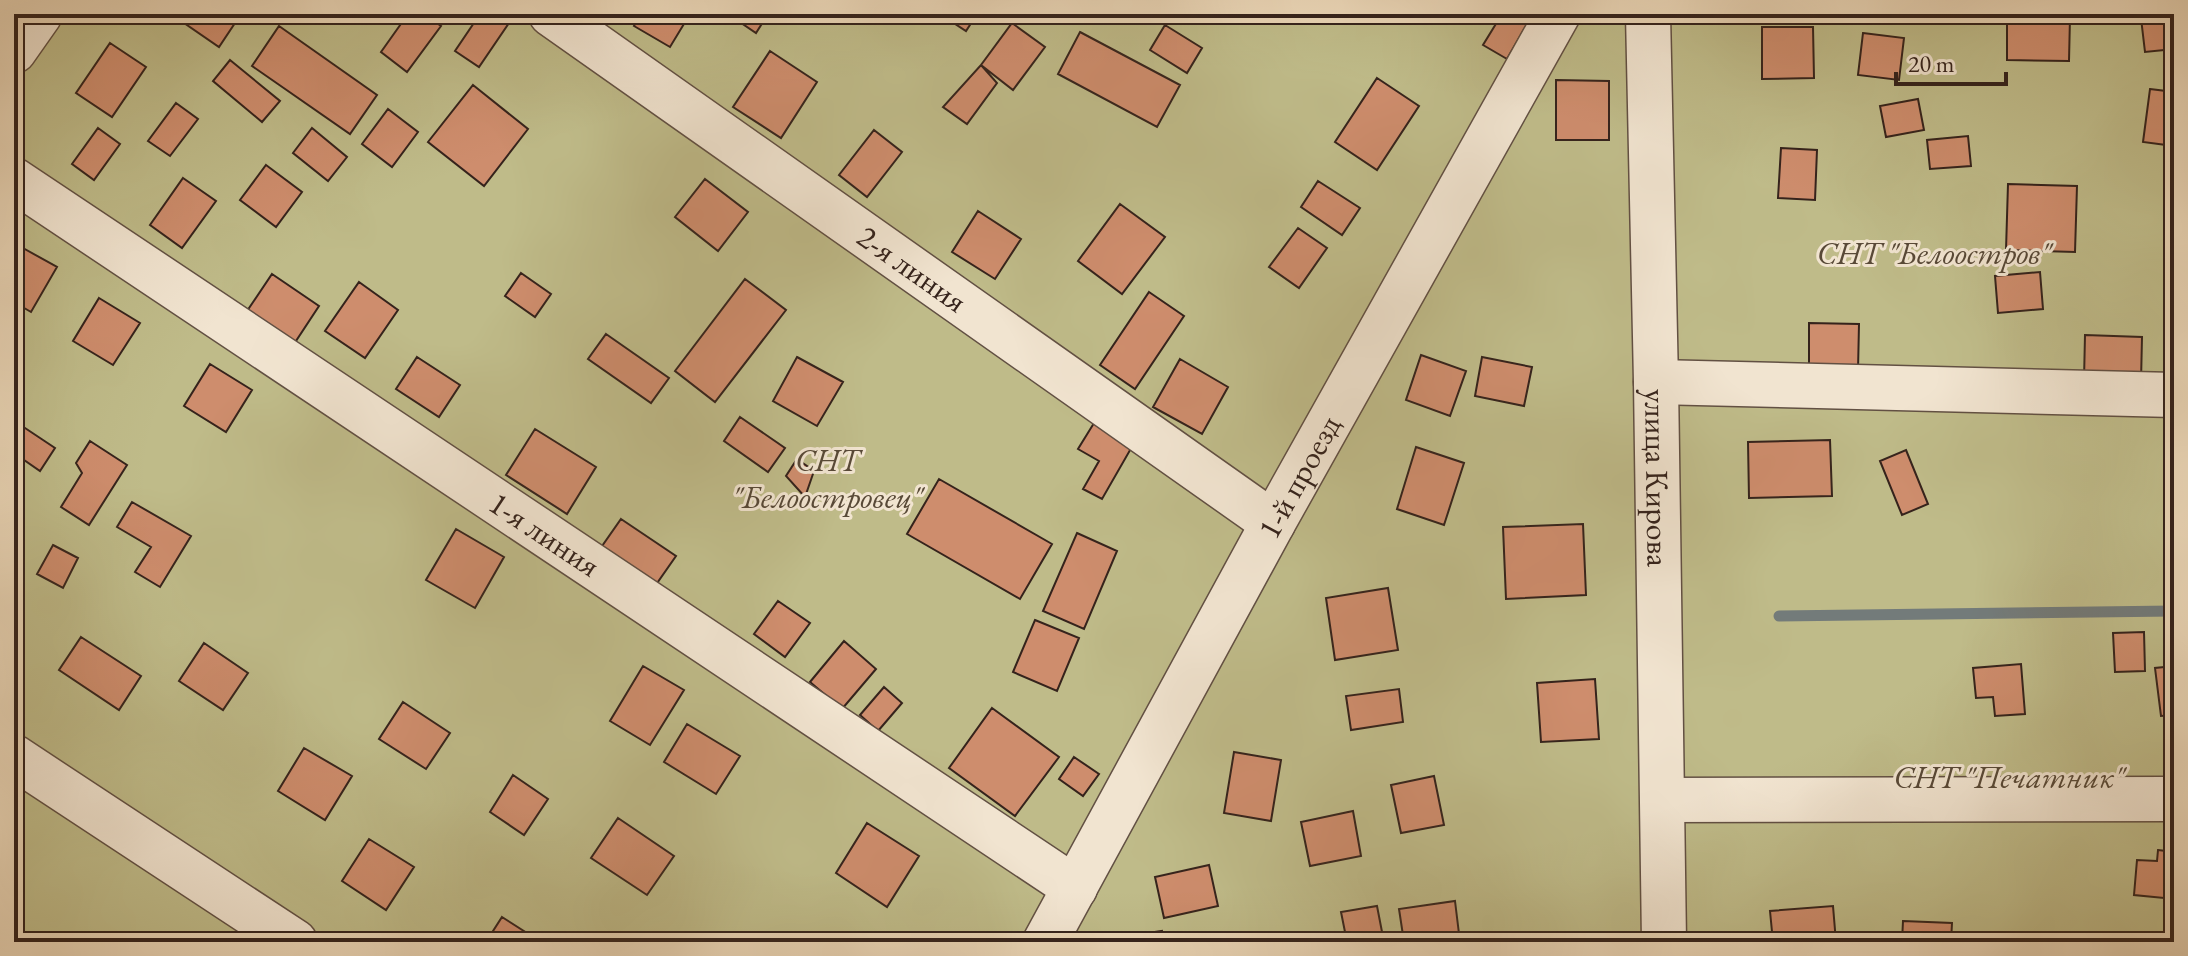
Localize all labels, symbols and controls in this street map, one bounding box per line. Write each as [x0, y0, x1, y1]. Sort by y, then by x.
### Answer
scale bar [1896, 36, 2006, 86]
text: 20 m [1908, 48, 1955, 79]
street label: 2-я линия [849, 215, 975, 322]
park label: СНТ "Белоостров" [1817, 232, 2055, 274]
street label: улица Кирова [1635, 389, 1680, 567]
street label: 1-й проезд [1248, 407, 1350, 546]
park label: СНТ "Белоостровец" [731, 439, 926, 518]
street label: 1-я линия [481, 482, 608, 586]
park label: СНТ "Печатник" [1893, 756, 2128, 798]

